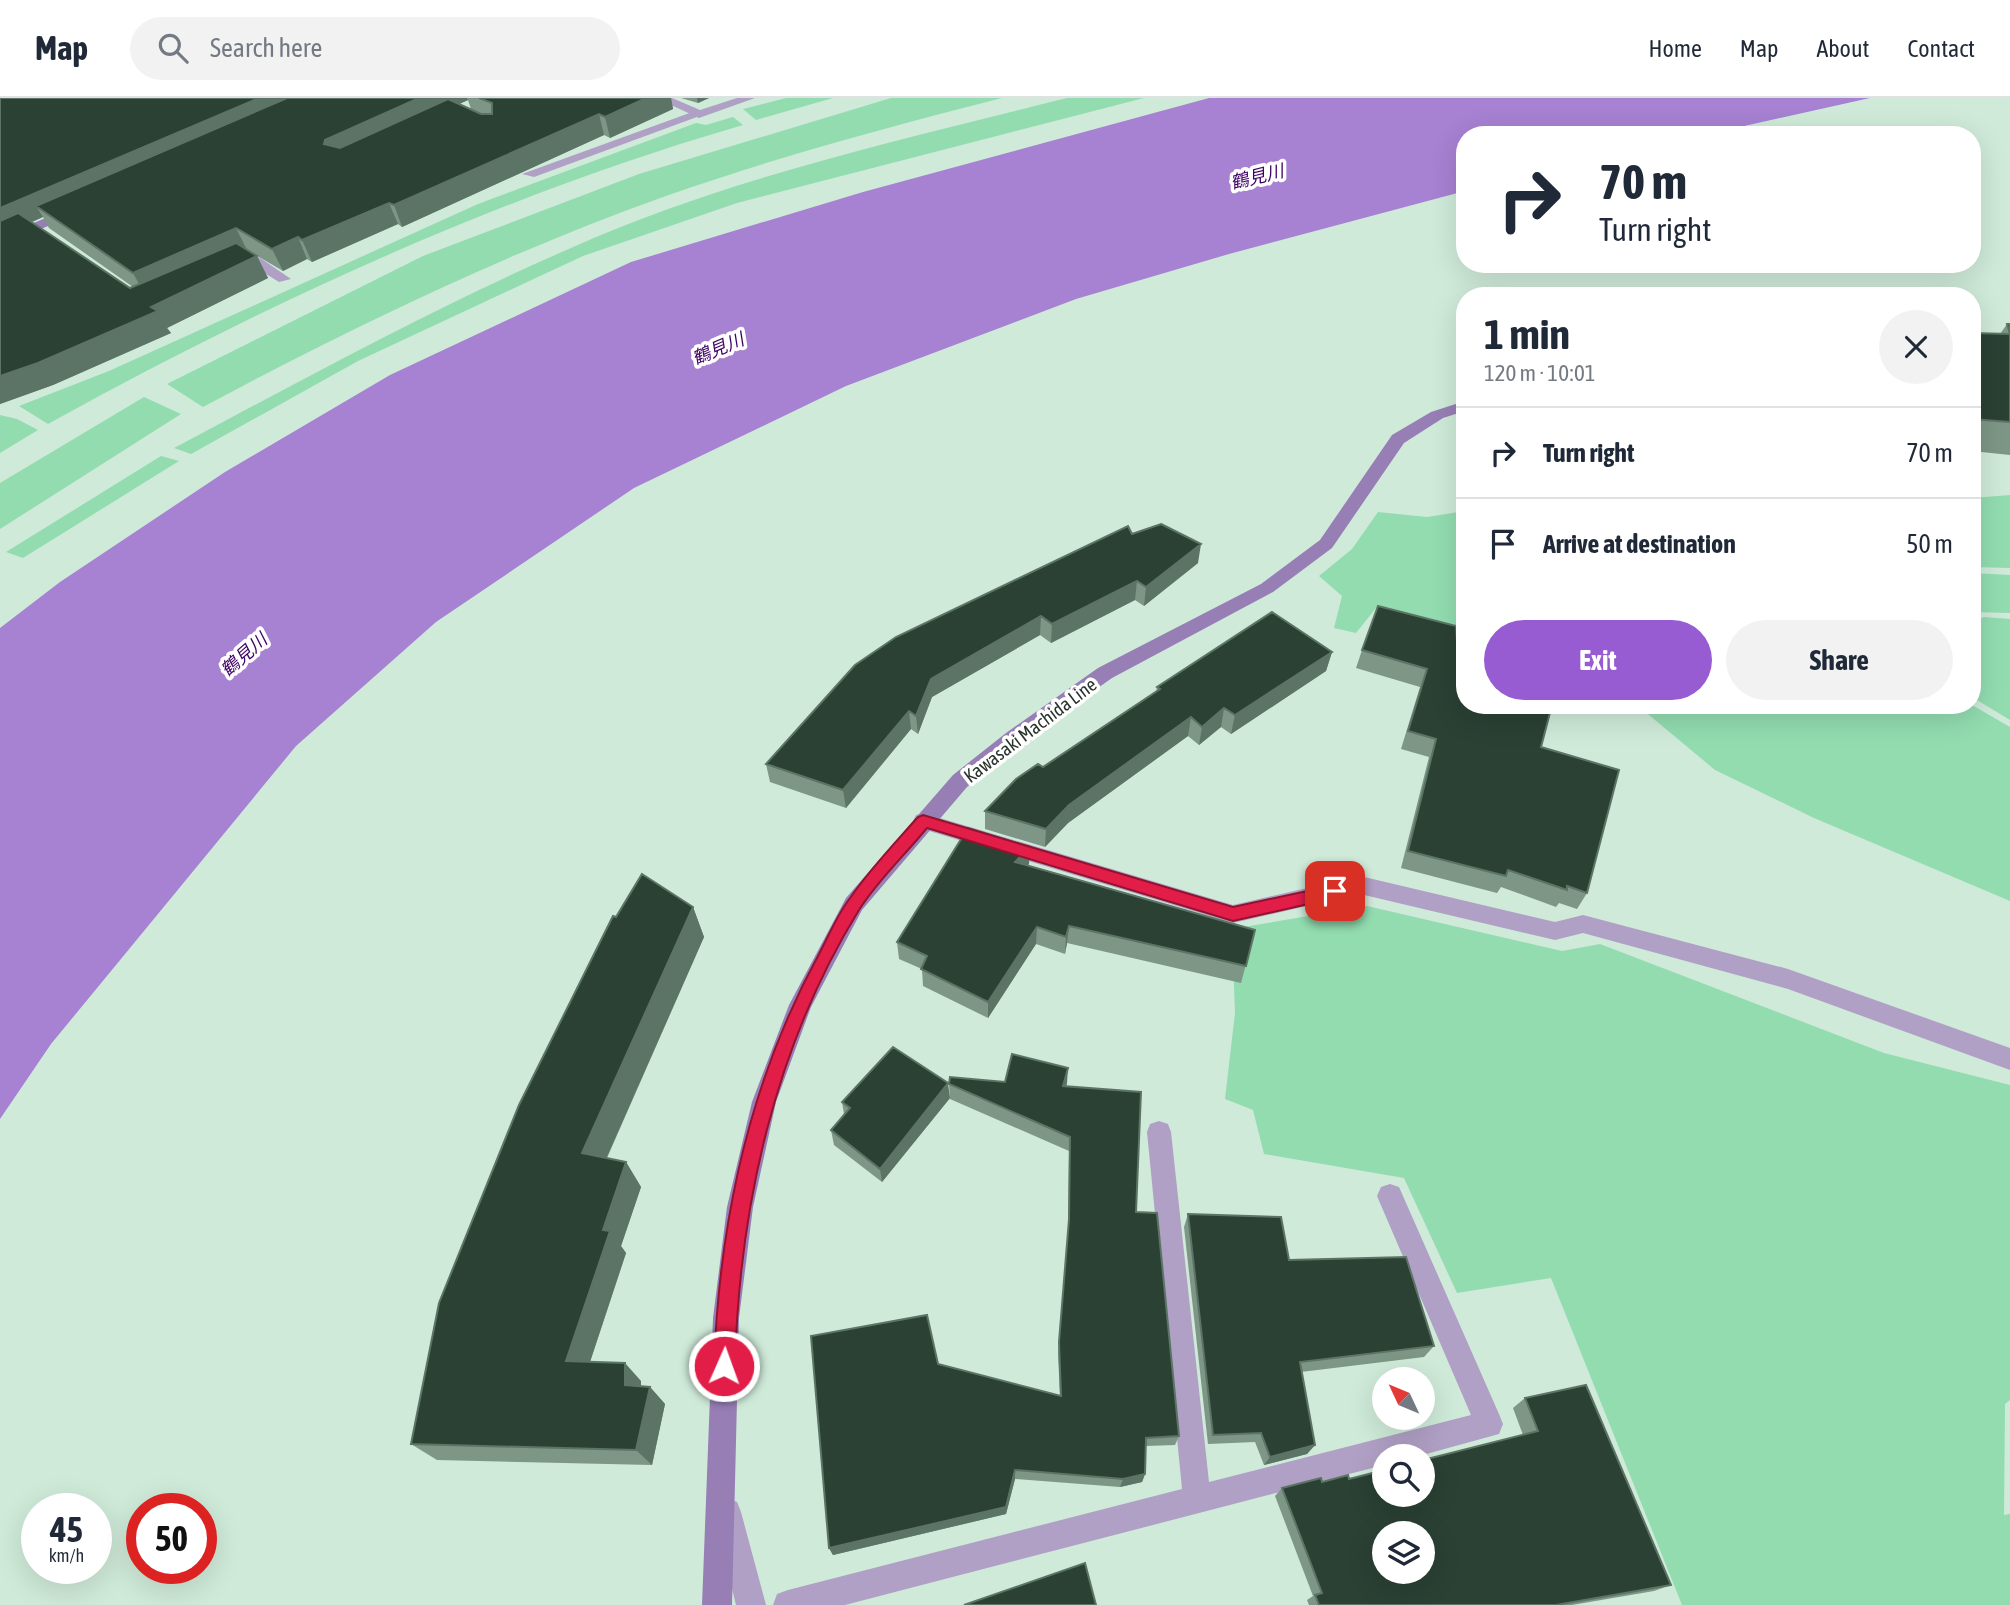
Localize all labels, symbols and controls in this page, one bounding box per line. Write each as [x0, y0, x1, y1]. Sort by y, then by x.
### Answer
search box [130, 17, 620, 80]
text: Map [35, 29, 88, 67]
icon: search [154, 29, 192, 67]
text: Search here [210, 33, 322, 63]
text: Home [1648, 35, 1702, 62]
text: Map [1740, 35, 1778, 62]
text: About [1816, 35, 1869, 62]
text: Contact [1907, 35, 1975, 62]
text: 70 m [1599, 153, 1687, 209]
icon: right [1484, 154, 1575, 245]
water label: 鶴見川 [1228, 159, 1288, 193]
text: Turn right [1599, 211, 1712, 248]
text: 1 min [1484, 310, 1570, 358]
button: close [1879, 310, 1953, 384]
water label: 鶴見川 [689, 328, 749, 369]
text: 120 m · 10:01 [1484, 360, 1596, 386]
icon: right [1484, 434, 1522, 472]
text: Turn right [1543, 438, 1634, 468]
text: 70 m [1906, 438, 1953, 468]
icon: arrive [1484, 525, 1522, 563]
text: Arrive at destination [1543, 529, 1736, 559]
text: 50 m [1906, 529, 1953, 559]
button: Exit [1484, 620, 1712, 700]
button: Share [1726, 620, 1953, 700]
water label: 鶴見川 [216, 628, 272, 680]
street label: Kawasaki Machida Line [959, 673, 1101, 787]
pin [1305, 861, 1365, 921]
icon: arrive [1316, 872, 1354, 910]
position arrow [687, 1329, 761, 1403]
north arrow [1372, 1367, 1435, 1430]
map controls [1372, 1367, 1435, 1584]
button: search [1372, 1444, 1435, 1507]
speed limit sign: 50 [126, 1493, 217, 1584]
text: 45 [50, 1509, 83, 1549]
button: layers [1372, 1521, 1435, 1584]
text: km/h [49, 1545, 84, 1566]

